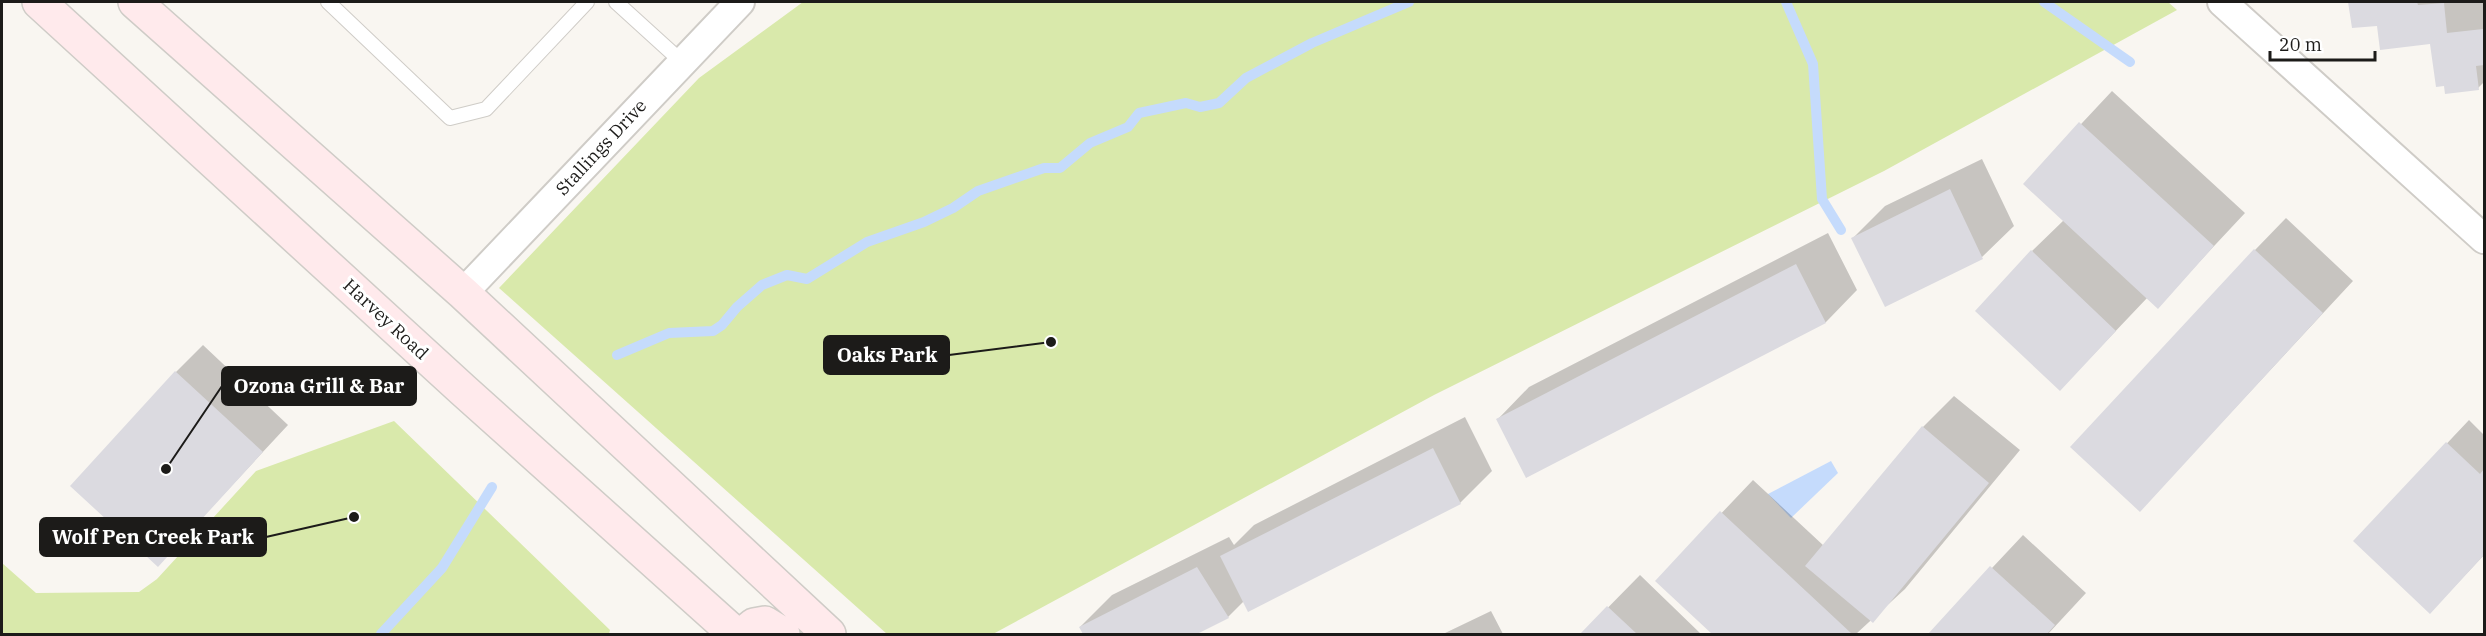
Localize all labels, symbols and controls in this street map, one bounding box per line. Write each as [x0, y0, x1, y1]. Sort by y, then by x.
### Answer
scale bar [2270, 24, 2375, 62]
text: 20 m [2279, 33, 2322, 56]
street label: Stallings Drive [551, 94, 651, 200]
street label: Harvey Road [339, 274, 433, 364]
callout: Oaks Park [824, 336, 949, 374]
text: Oaks Park [837, 341, 938, 368]
callout: Ozona Grill & Bar [222, 367, 416, 405]
text: Ozona Grill & Bar [234, 372, 405, 399]
callout: Wolf Pen Creek Park [40, 518, 266, 556]
text: Wolf Pen Creek Park [52, 523, 255, 550]

